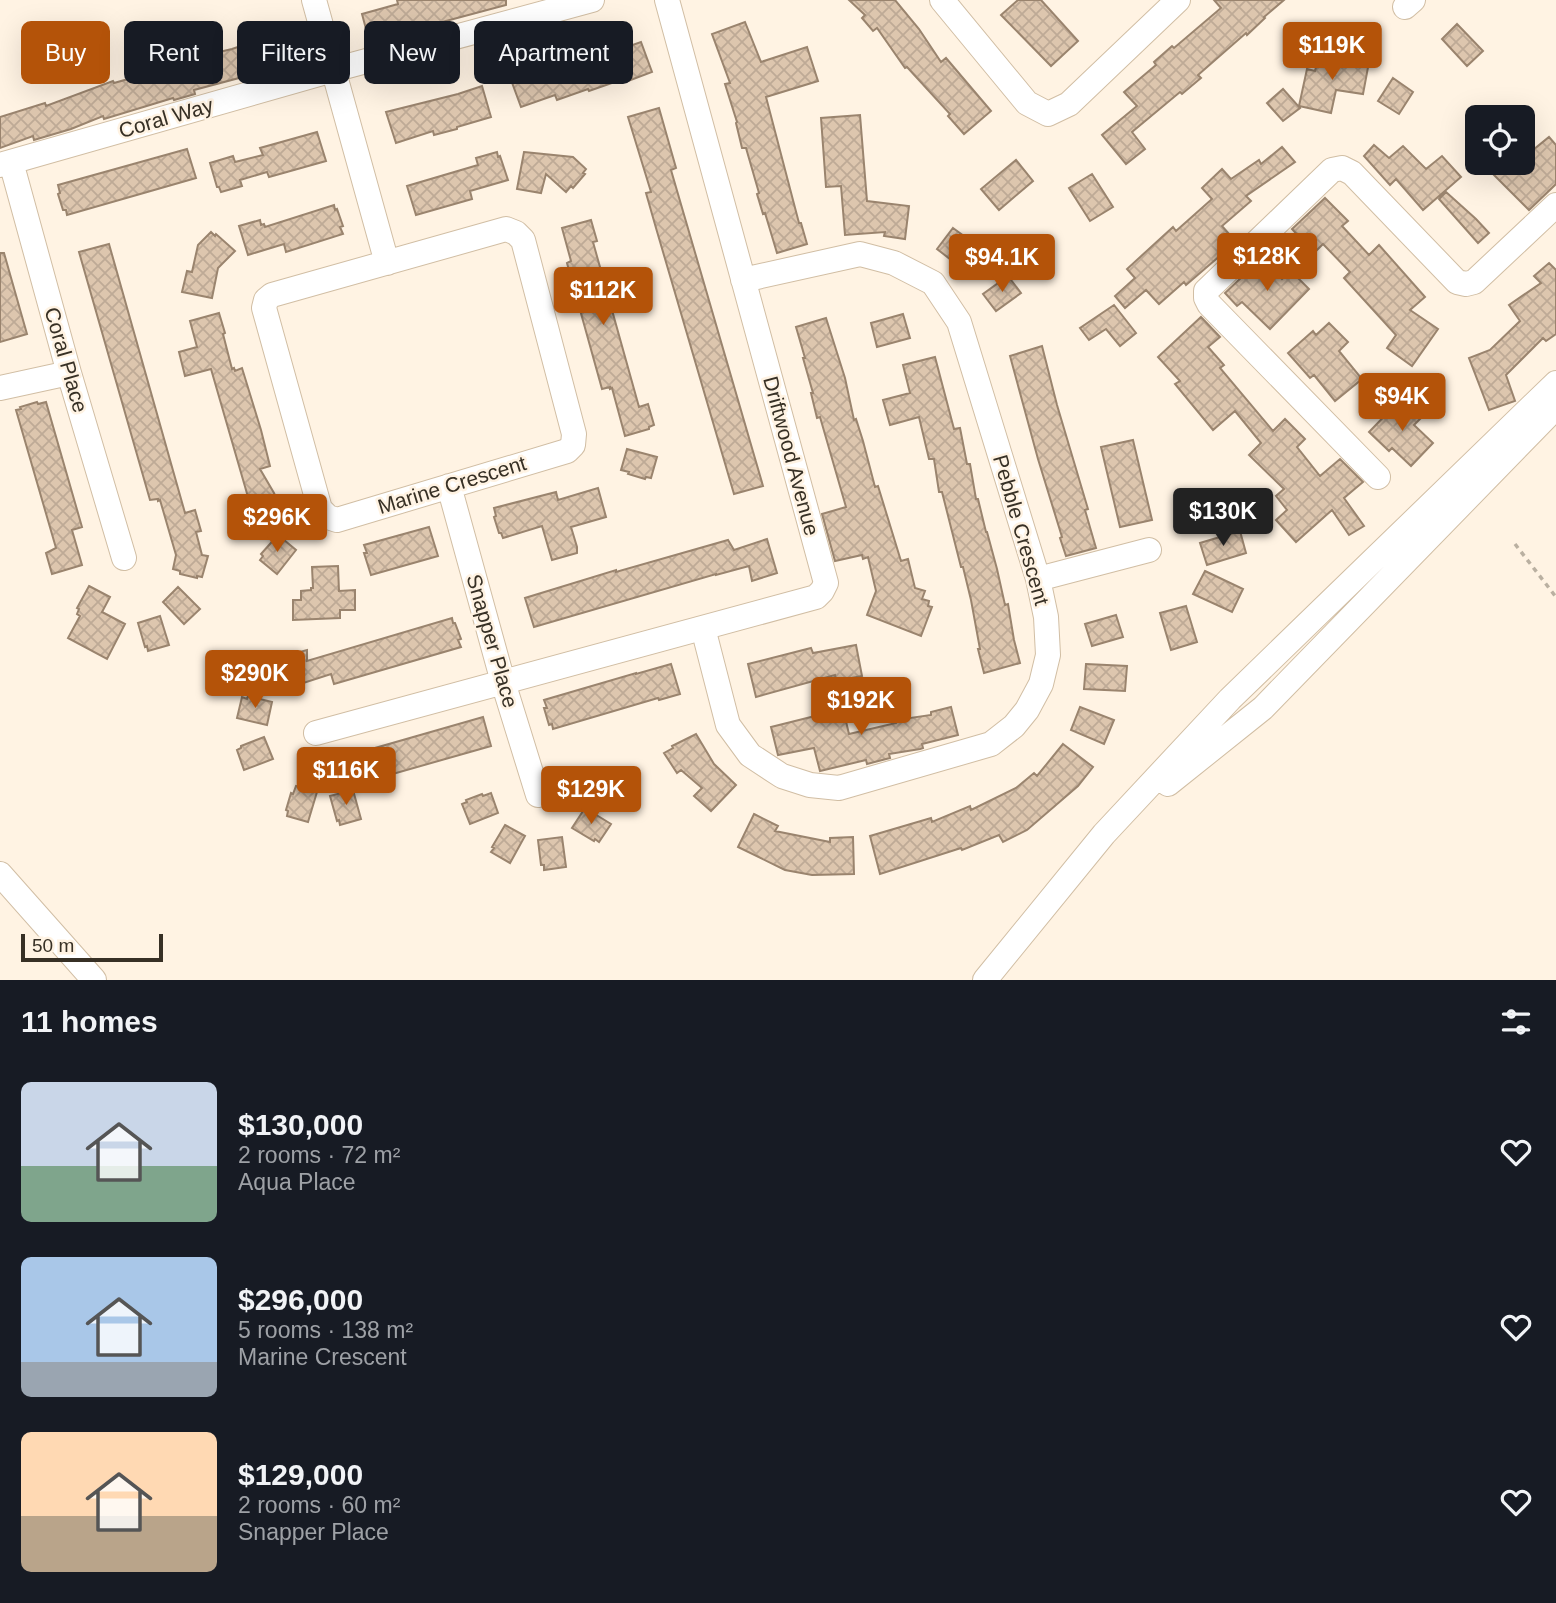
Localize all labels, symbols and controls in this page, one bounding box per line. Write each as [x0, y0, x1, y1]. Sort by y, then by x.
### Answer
chip: Buy [21, 21, 110, 84]
chip: Rent [124, 21, 223, 84]
chip: Filters [237, 21, 350, 84]
chip: New [364, 21, 460, 84]
chip: Apartment [474, 21, 633, 84]
pin: $119K [1283, 22, 1381, 82]
text: $119K [1299, 32, 1365, 58]
street label: Coral Way [116, 93, 216, 142]
map controls [1465, 105, 1535, 175]
button: locate [1465, 105, 1535, 175]
pin: $128K [1218, 233, 1316, 293]
pin: $94.1K [945, 234, 1059, 294]
text: $128K [1233, 243, 1301, 269]
text: $94.1K [965, 244, 1039, 270]
pin: $112K [554, 268, 652, 327]
text: $112K [570, 277, 636, 303]
street label: Coral Place [40, 305, 92, 415]
street label: Driftwood Avenue [759, 374, 824, 538]
pin: $94K [1361, 374, 1443, 433]
text: $94K [1375, 383, 1429, 409]
street label: Marine Crescent [375, 451, 529, 518]
street label: Pebble Crescent [989, 452, 1054, 608]
pin: $130K [1174, 489, 1272, 548]
pin: $296K [228, 494, 326, 554]
text: $130K [1189, 498, 1257, 524]
text: $296K [243, 504, 311, 530]
street label: Snapper Place [462, 571, 523, 710]
pin: $290K [206, 650, 304, 710]
text: $290K [221, 660, 289, 686]
pin: $192K [812, 678, 910, 737]
text: $192K [827, 687, 895, 713]
pin: $116K [297, 748, 395, 807]
text: $116K [313, 757, 379, 783]
pin: $129K [542, 766, 640, 826]
text: $129K [557, 776, 625, 802]
scale bar [21, 931, 163, 963]
text: 50 m [32, 935, 74, 956]
icon: filters [1497, 1003, 1535, 1041]
text: 11 homes [21, 1005, 158, 1038]
text: $130,000 [238, 1108, 363, 1141]
icon: home [77, 1110, 161, 1194]
icon: heart [1497, 1133, 1535, 1171]
text: 2 rooms · 72 m² [238, 1142, 400, 1168]
text: Aqua Place [238, 1169, 356, 1195]
text: $296,000 [238, 1283, 363, 1316]
icon: home [77, 1285, 161, 1369]
icon: heart [1497, 1308, 1535, 1346]
text: 5 rooms · 138 m² [238, 1317, 413, 1343]
text: Marine Crescent [238, 1344, 407, 1370]
text: $129,000 [238, 1458, 363, 1491]
icon: home [77, 1460, 161, 1544]
icon: heart [1497, 1483, 1535, 1521]
text: 2 rooms · 60 m² [238, 1492, 400, 1518]
text: Snapper Place [238, 1519, 389, 1545]

